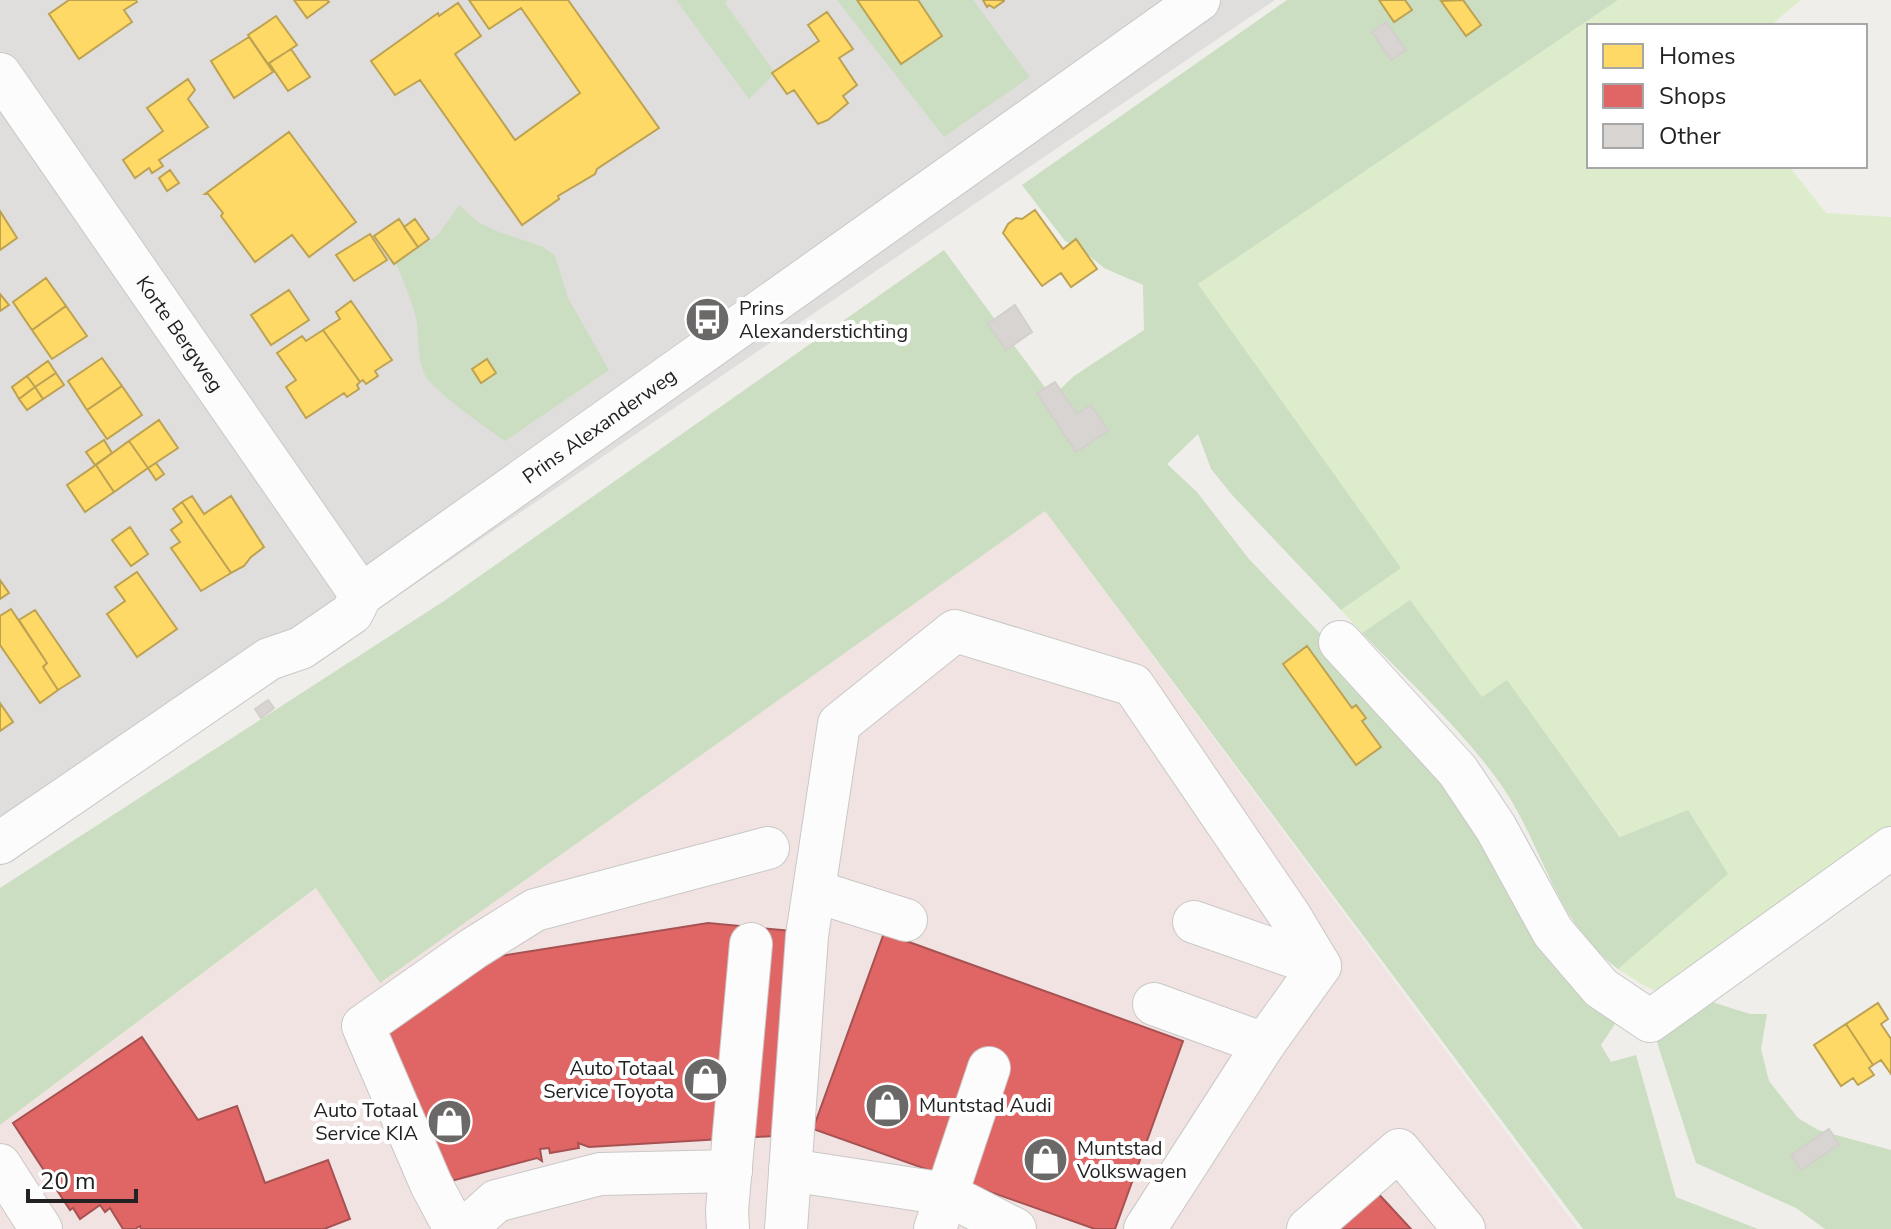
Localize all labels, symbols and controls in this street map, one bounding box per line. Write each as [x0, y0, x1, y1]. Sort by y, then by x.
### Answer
legend [1587, 24, 1867, 168]
text: Homes [1659, 40, 1735, 72]
text: Shops [1659, 80, 1726, 112]
text: Other [1659, 120, 1721, 152]
street label: Korte Bergweg [130, 270, 230, 397]
bus stop icon: Prins Alexanderstichting [684, 295, 732, 343]
place label: Prins Alexanderstichting [739, 295, 908, 345]
street label: Prins Alexanderweg [517, 362, 682, 490]
place label: Auto Totaal Service Toyota [543, 1055, 674, 1105]
shop icon: Auto Totaal Service Toyota [681, 1056, 729, 1104]
shop icon: Muntstad Audi [864, 1081, 912, 1129]
place label: Muntstad Audi [919, 1092, 1052, 1119]
place label: Auto Totaal Service KIA [313, 1097, 418, 1147]
shop icon: Auto Totaal Service KIA [425, 1097, 473, 1145]
shop icon: Muntstad Volkswagen [1022, 1135, 1070, 1183]
place label: Muntstad Volkswagen [1076, 1135, 1187, 1185]
scale bar [28, 1153, 136, 1203]
text: 20 m [40, 1165, 96, 1197]

